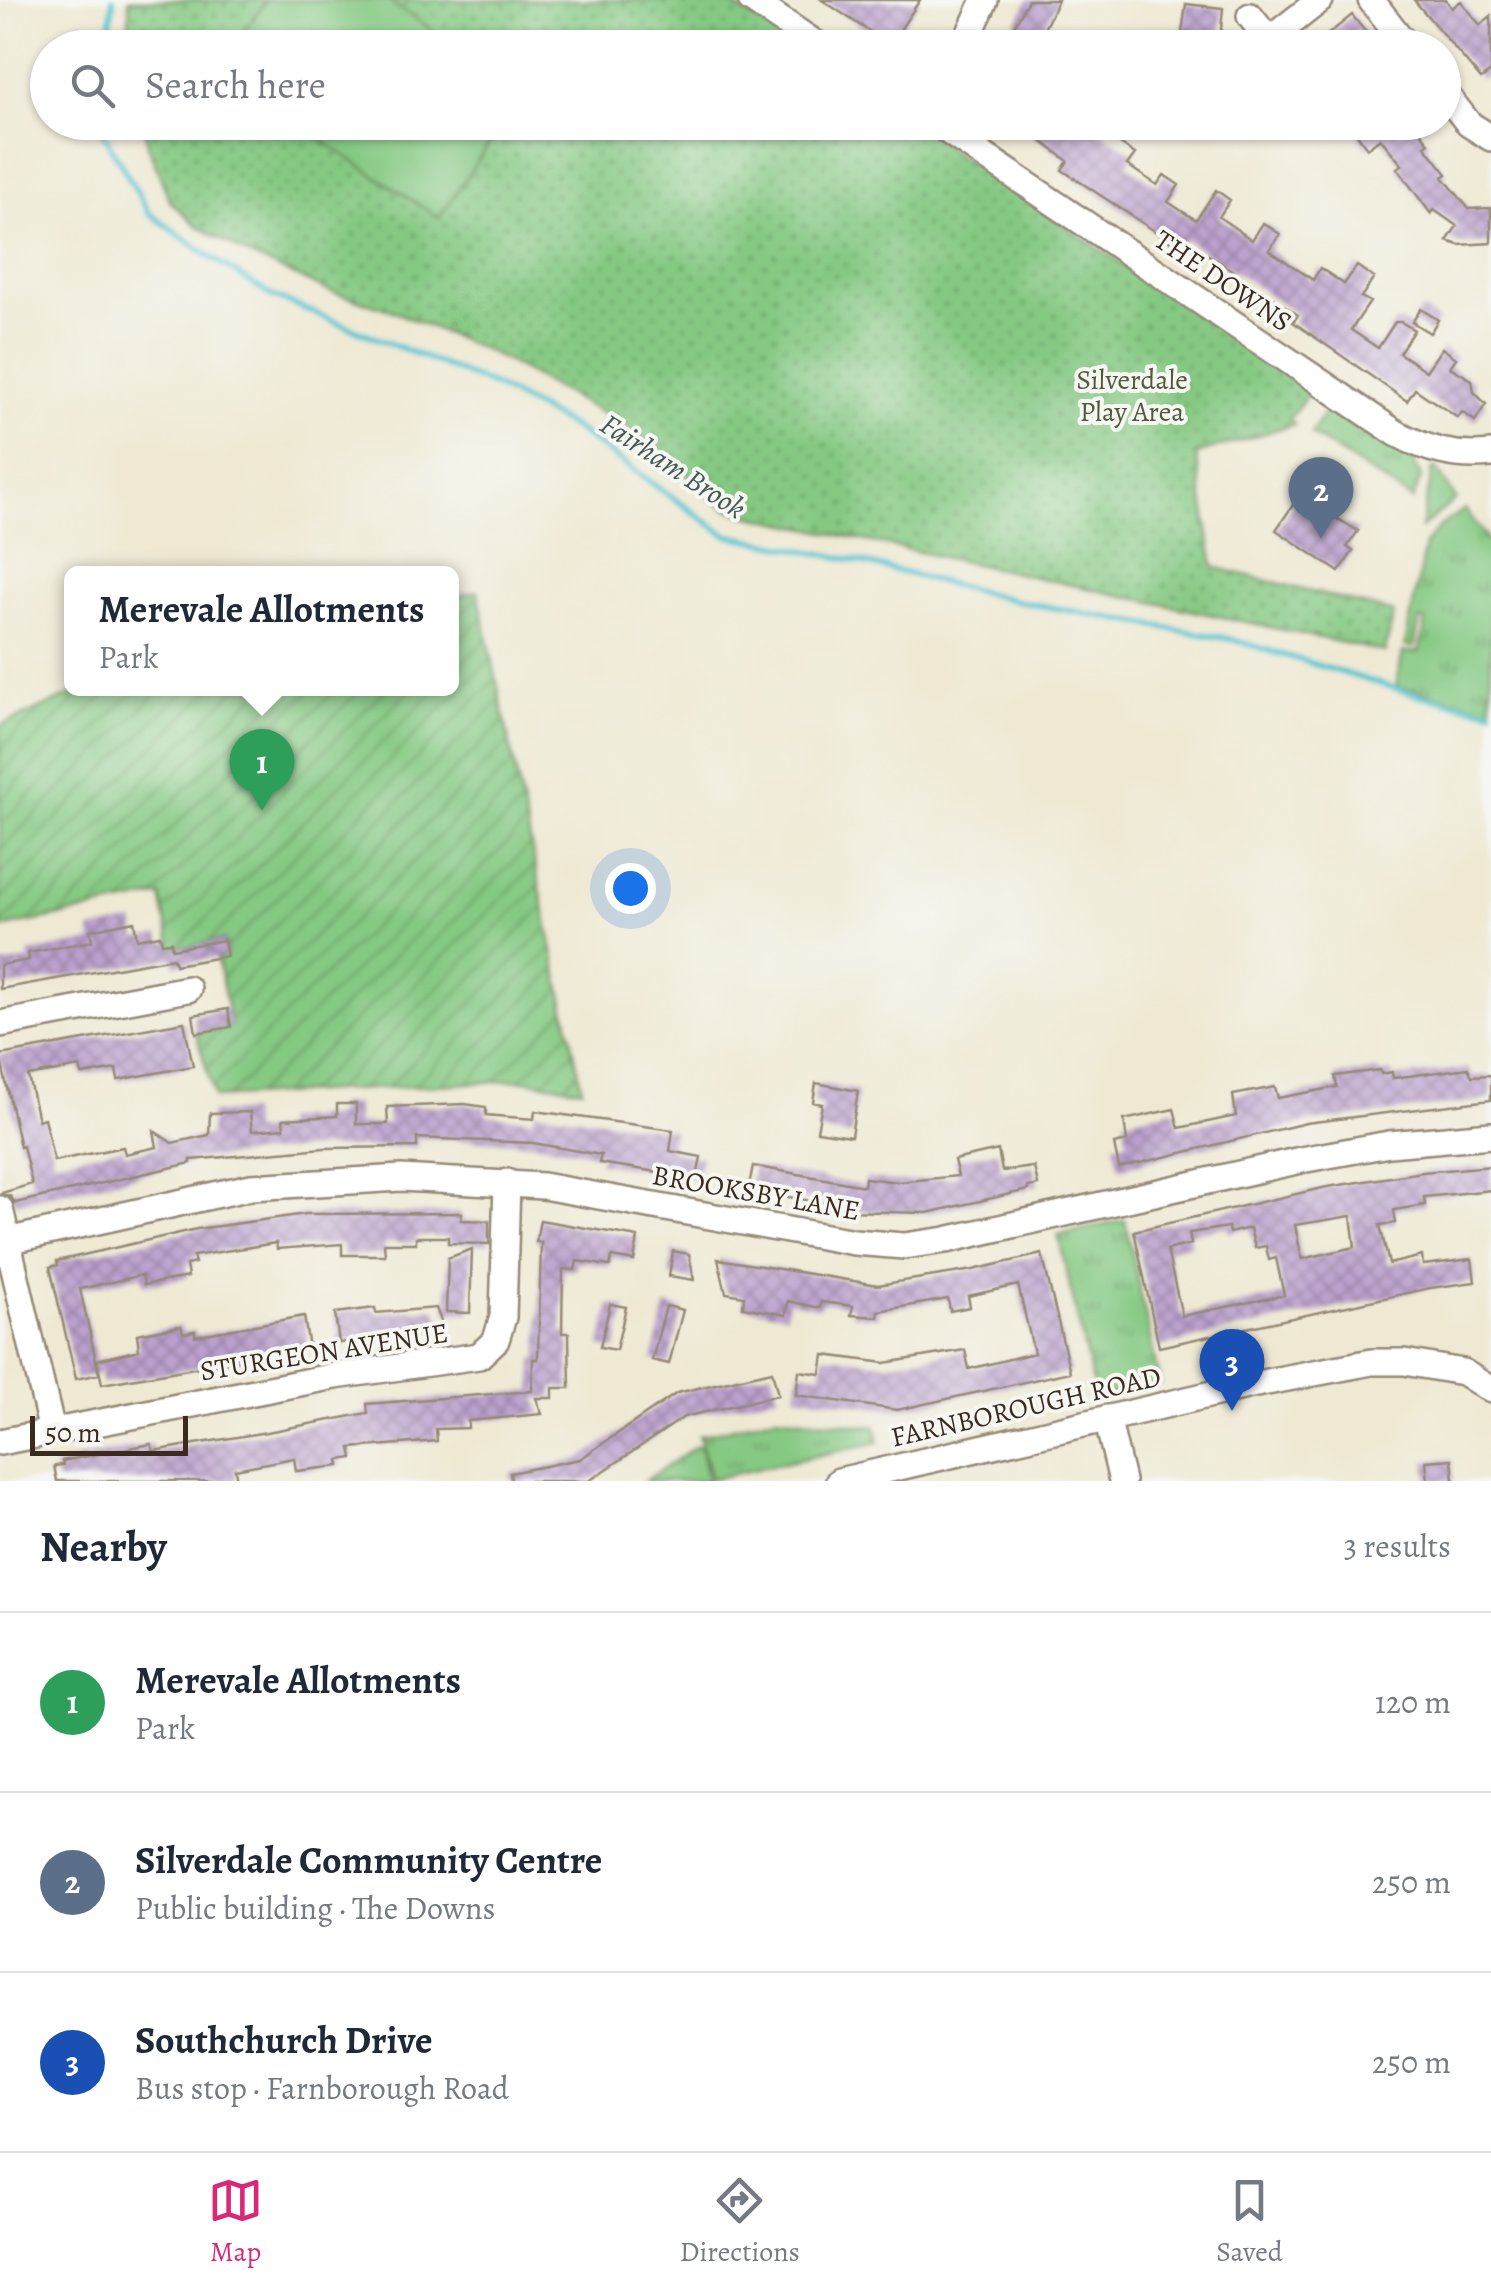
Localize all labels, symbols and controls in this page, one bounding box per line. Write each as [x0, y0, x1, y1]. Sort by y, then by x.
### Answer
search box [30, 30, 1461, 140]
icon: search [65, 58, 120, 113]
text: Search here [145, 59, 326, 111]
street label: THE DOWNS [1147, 221, 1299, 341]
park label: Silverdale Play Area [1076, 361, 1188, 431]
water label: Fairham Brook [593, 404, 753, 528]
pin: 2 [1288, 456, 1354, 539]
popup [64, 566, 459, 696]
text: Merevale Allotments [98, 583, 425, 635]
text: Park [98, 635, 159, 679]
pin: 1 [230, 728, 294, 811]
your location [605, 863, 656, 914]
street label: BROOKSBY LANE [649, 1156, 863, 1230]
street label: STURGEON AVENUE [197, 1314, 451, 1390]
pin: 3 [1200, 1328, 1264, 1411]
street label: FARNBOROUGH ROAD [887, 1357, 1165, 1457]
scale bar [30, 1411, 188, 1456]
text: 50 m [45, 1414, 101, 1452]
text: Nearby [40, 1518, 167, 1575]
text: 3 results [1344, 1524, 1451, 1568]
text: Merevale Allotments [135, 1654, 461, 1706]
text: 1 [67, 1680, 78, 1724]
text: 120 m [1375, 1680, 1451, 1724]
text: Park [135, 1706, 195, 1750]
text: Silverdale Community Centre [135, 1834, 602, 1886]
text: 2 [65, 1860, 80, 1904]
text: 250 m [1372, 1860, 1451, 1904]
text: Public building · The Downs [135, 1886, 495, 1930]
text: Southchurch Drive [135, 2014, 432, 2066]
text: 3 [66, 2040, 79, 2084]
text: 250 m [1372, 2040, 1451, 2084]
text: Bus stop · Farnborough Road [135, 2066, 509, 2110]
tab: Map [208, 2173, 263, 2271]
tab: Directions [680, 2173, 800, 2271]
tab: Saved [1216, 2173, 1283, 2271]

